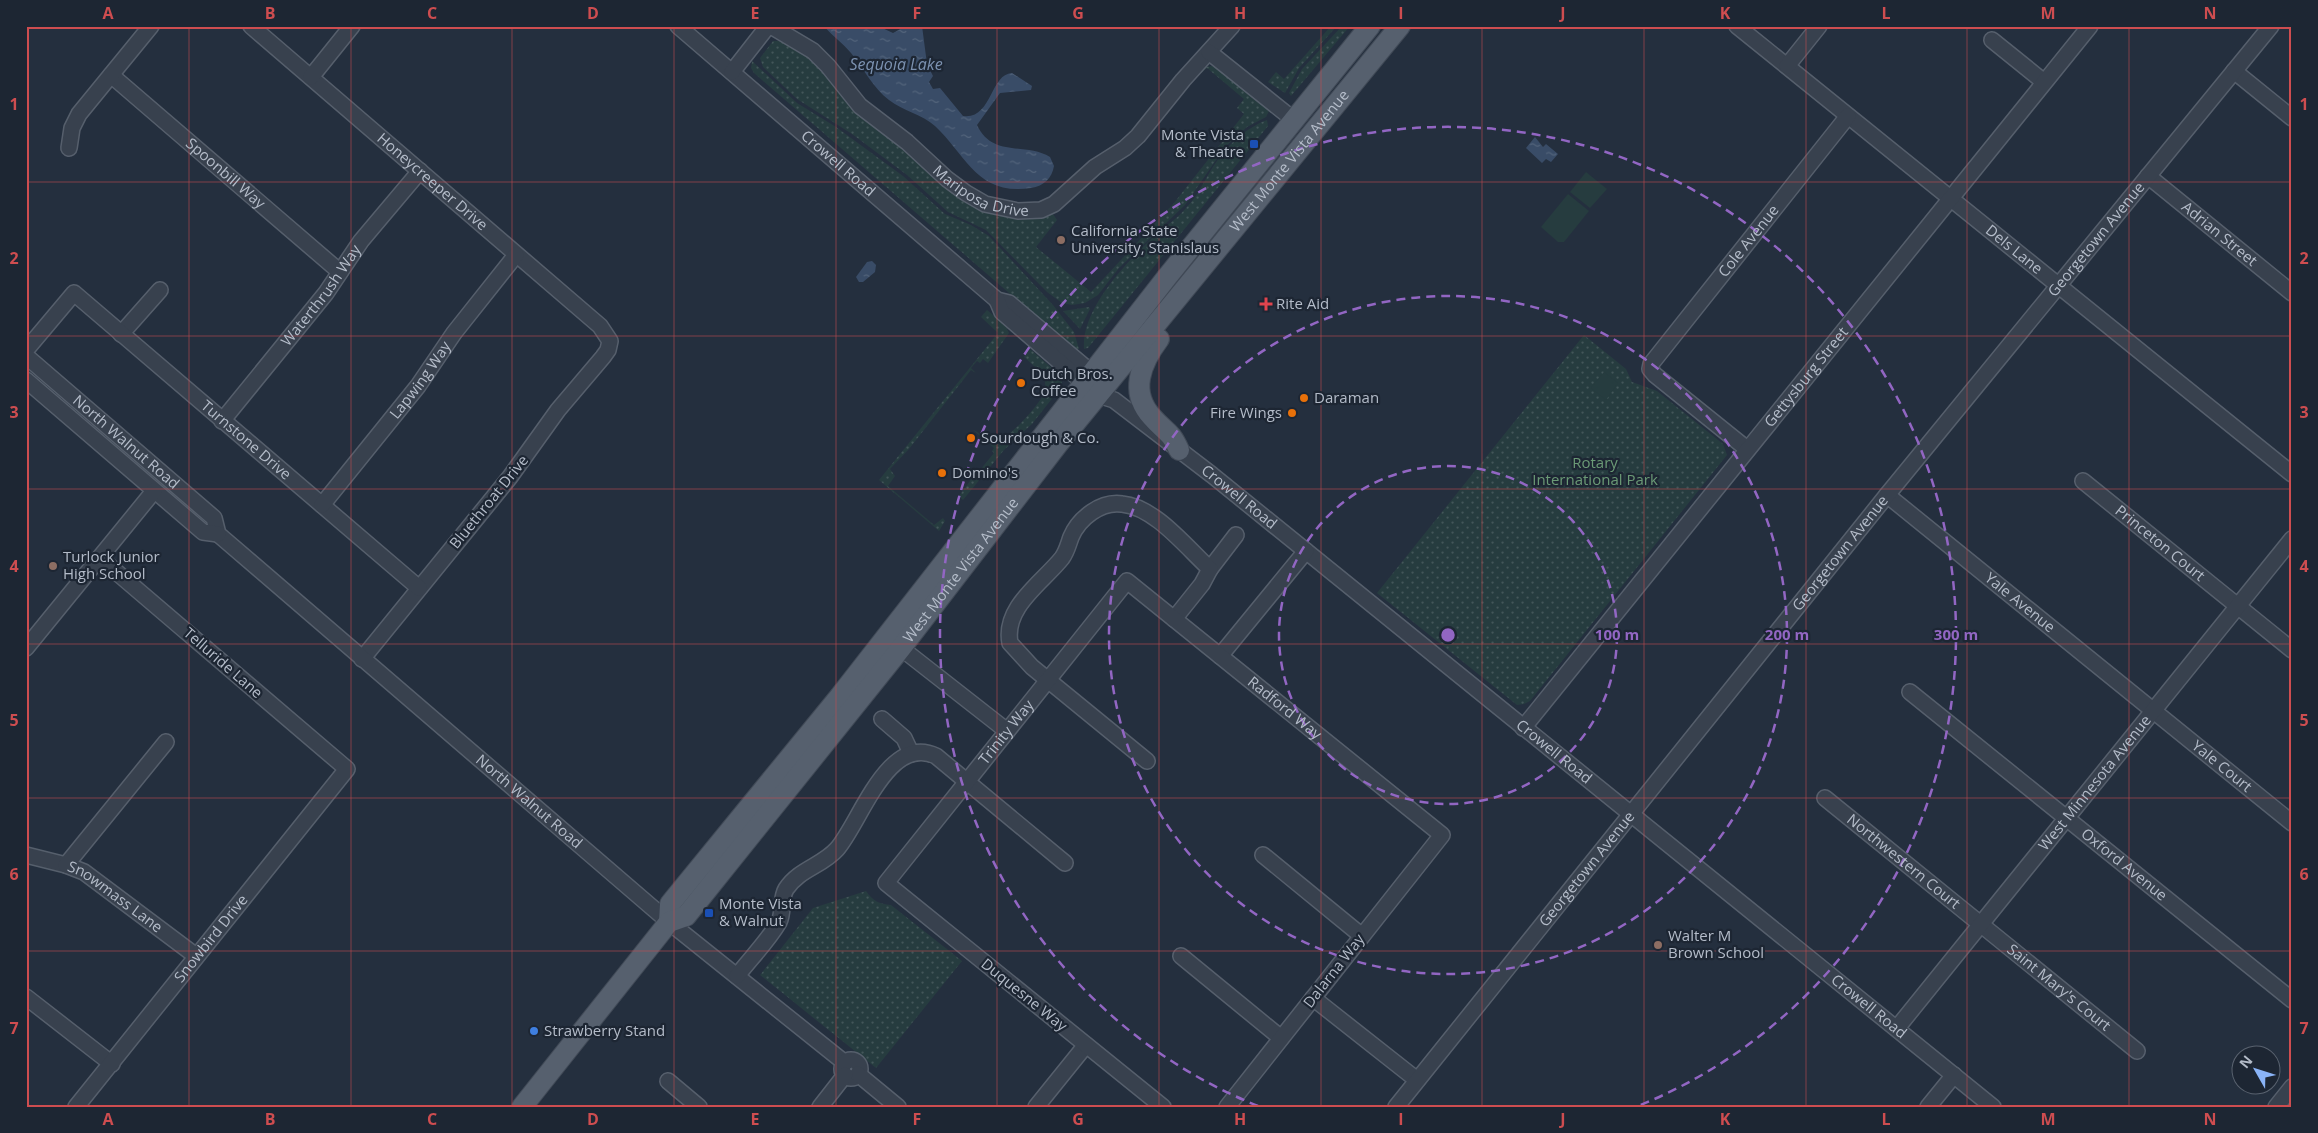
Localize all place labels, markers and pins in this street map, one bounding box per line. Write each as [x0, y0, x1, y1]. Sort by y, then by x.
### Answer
place label: Monte Vista & Theatre [1161, 124, 1244, 161]
marker: Monte Vista & Theatre [1248, 138, 1260, 150]
place label: California State University, Stanislaus [1071, 220, 1219, 257]
marker: California State University, Stanislaus [1055, 234, 1067, 246]
place label: Rite Aid [1276, 293, 1329, 313]
marker: Rite Aid [1260, 298, 1272, 310]
place label: Dutch Bros. Coffee [1031, 363, 1113, 400]
marker: Dutch Bros. Coffee [1015, 377, 1027, 389]
place label: Daraman [1314, 387, 1379, 407]
marker: Daraman [1298, 392, 1310, 404]
place label: Fire Wings [1210, 402, 1282, 422]
marker: Fire Wings [1286, 407, 1298, 419]
place label: Sourdough & Co. [981, 427, 1099, 447]
marker: Sourdough & Co. [965, 432, 977, 444]
place label: Domino's [952, 462, 1018, 482]
marker: Domino's [936, 467, 948, 479]
place label: Turlock Junior High School [63, 546, 160, 583]
marker: Turlock Junior High School [47, 560, 59, 572]
centre of rings [1439, 626, 1457, 644]
place label: Monte Vista & Walnut [719, 893, 802, 930]
marker: Monte Vista & Walnut [703, 907, 715, 919]
place label: Walter M Brown School [1668, 925, 1764, 962]
marker: Walter M Brown School [1652, 939, 1664, 951]
place label: Strawberry Stand [544, 1020, 665, 1040]
marker: Strawberry Stand [528, 1025, 540, 1037]

